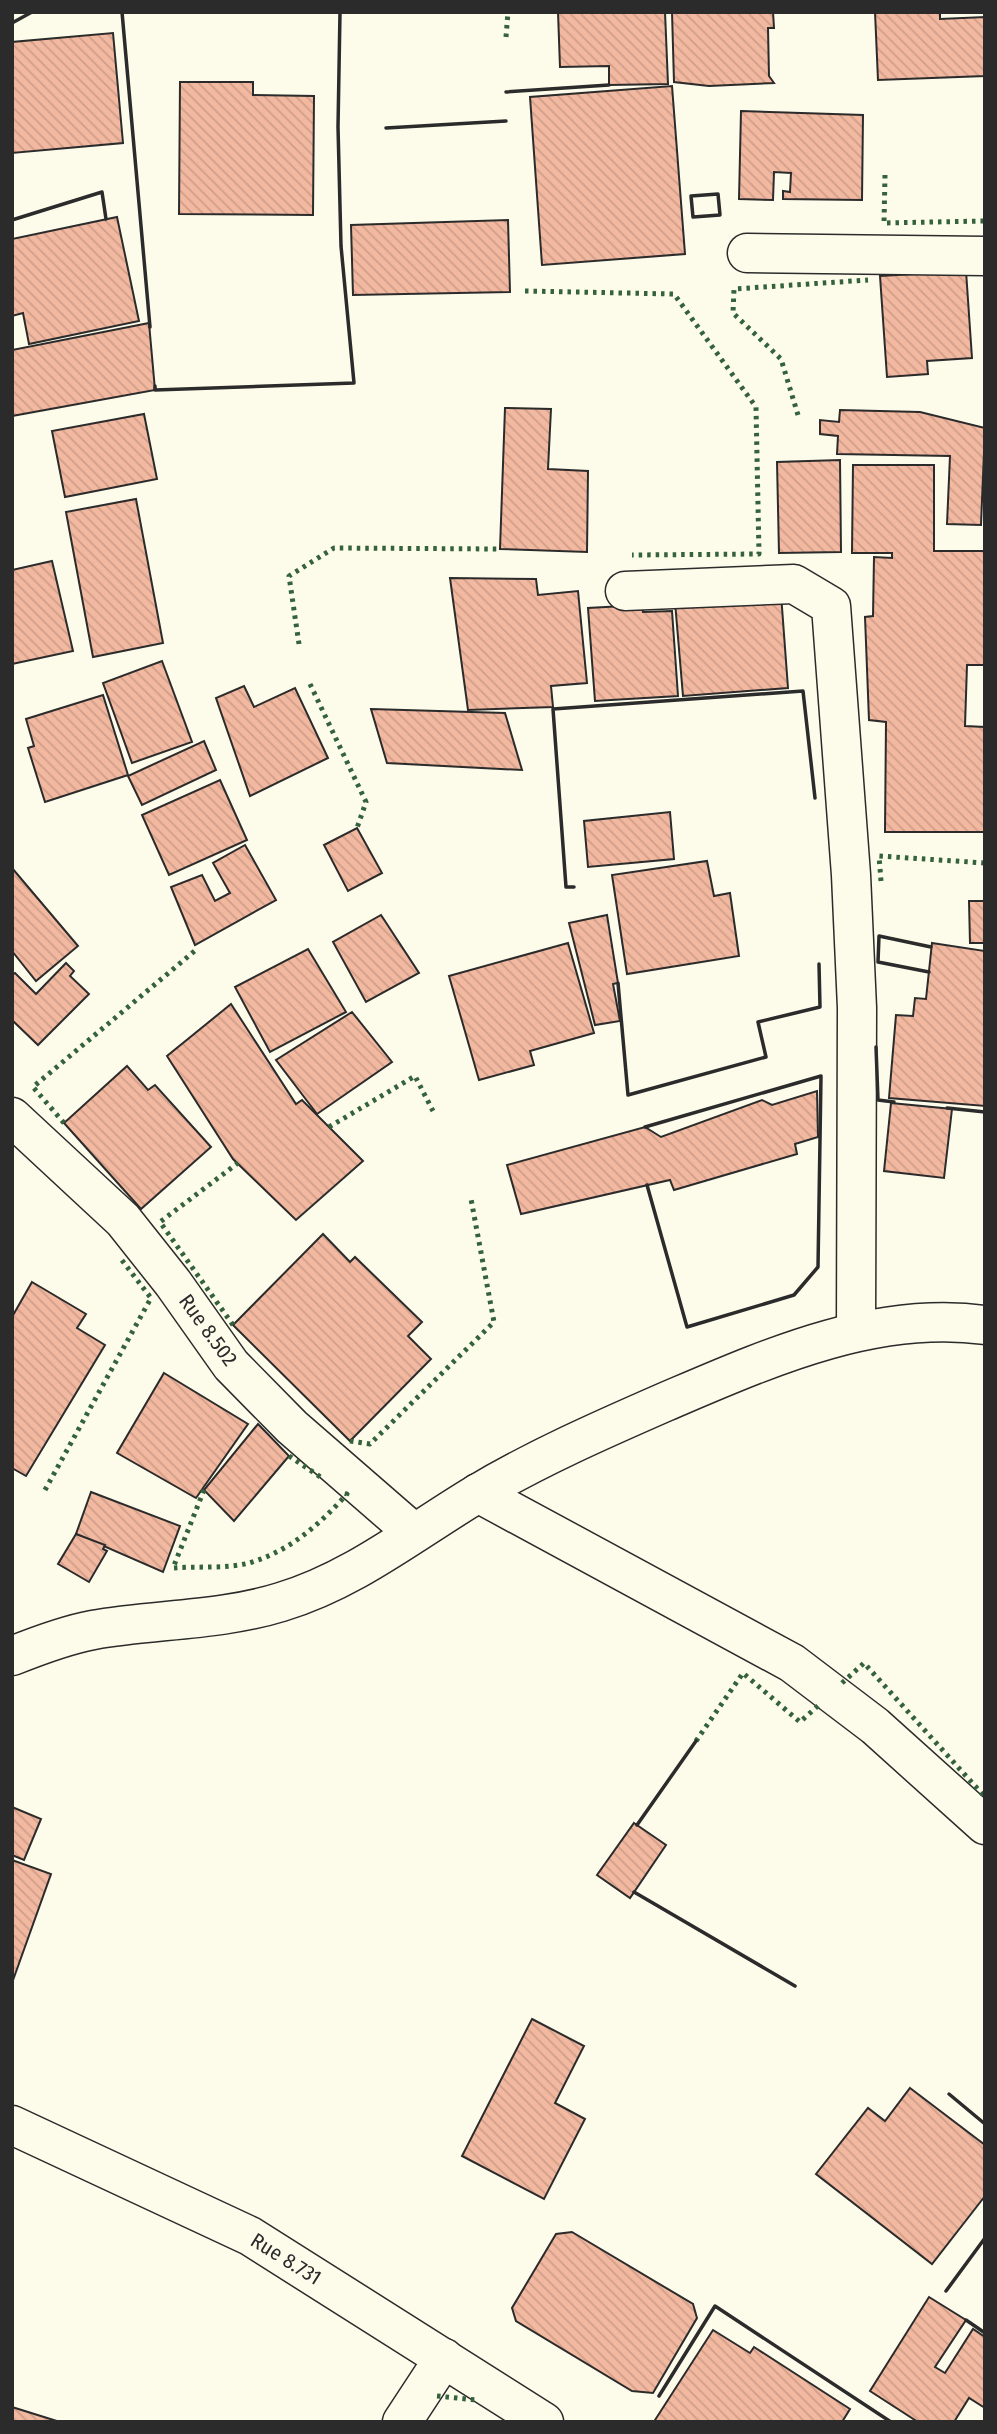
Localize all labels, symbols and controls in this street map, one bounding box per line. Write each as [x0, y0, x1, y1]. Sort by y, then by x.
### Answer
street label: Rue 8.502 [173, 1289, 243, 1371]
street label: Rue 8.731 [246, 2227, 326, 2291]

